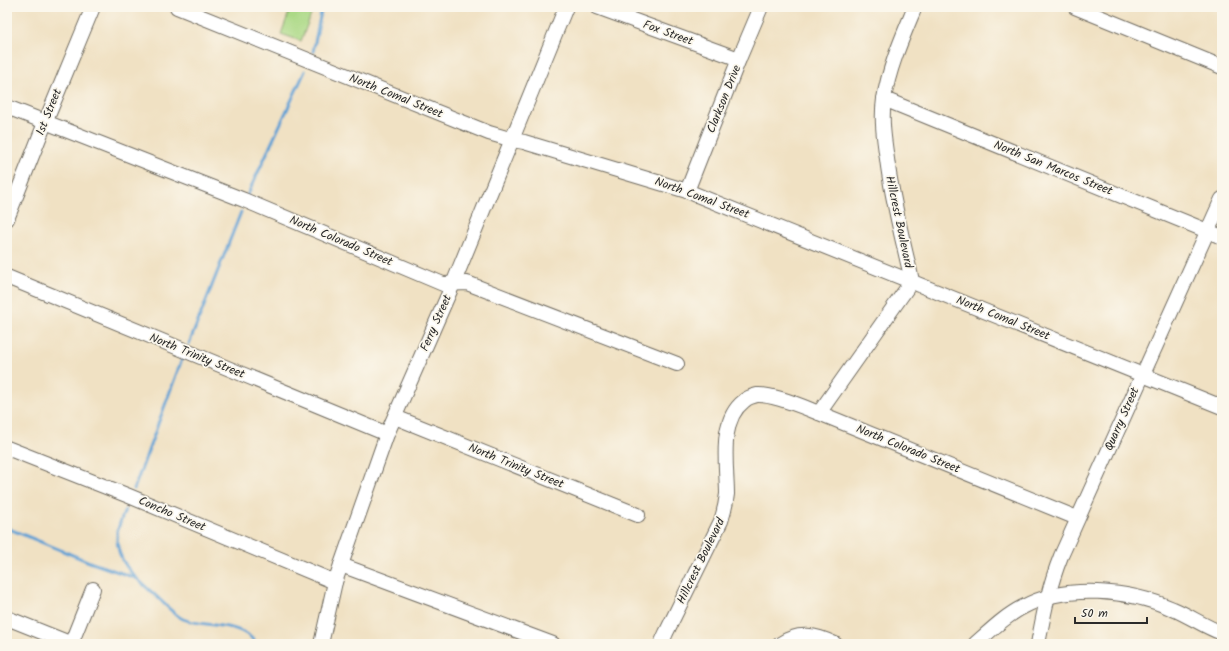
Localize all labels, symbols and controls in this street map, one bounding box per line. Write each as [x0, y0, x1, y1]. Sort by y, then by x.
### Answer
street label: Fox Street [640, 15, 696, 51]
street label: Clarkson Drive [702, 61, 747, 136]
street label: North Comal Street [346, 69, 446, 124]
street label: 1st Street [31, 86, 67, 138]
street label: North San Marcos Street [991, 135, 1116, 201]
street label: North Comal Street [652, 172, 752, 224]
street label: Hillcrest Boulevard [880, 174, 918, 271]
street label: North Colorado Street [286, 211, 396, 272]
street label: Ferry Street [415, 291, 457, 354]
street label: North Comal Street [953, 291, 1053, 346]
street label: North Trinity Street [146, 328, 248, 384]
street label: Quarry Street [1100, 384, 1145, 454]
street label: North Colorado Street [853, 419, 963, 479]
street label: North Trinity Street [465, 438, 567, 494]
street label: Concho Street [135, 491, 209, 537]
street label: Hillcrest Boulevard [672, 514, 731, 607]
scale bar [1075, 599, 1147, 625]
text: 50 m [1081, 604, 1108, 623]

